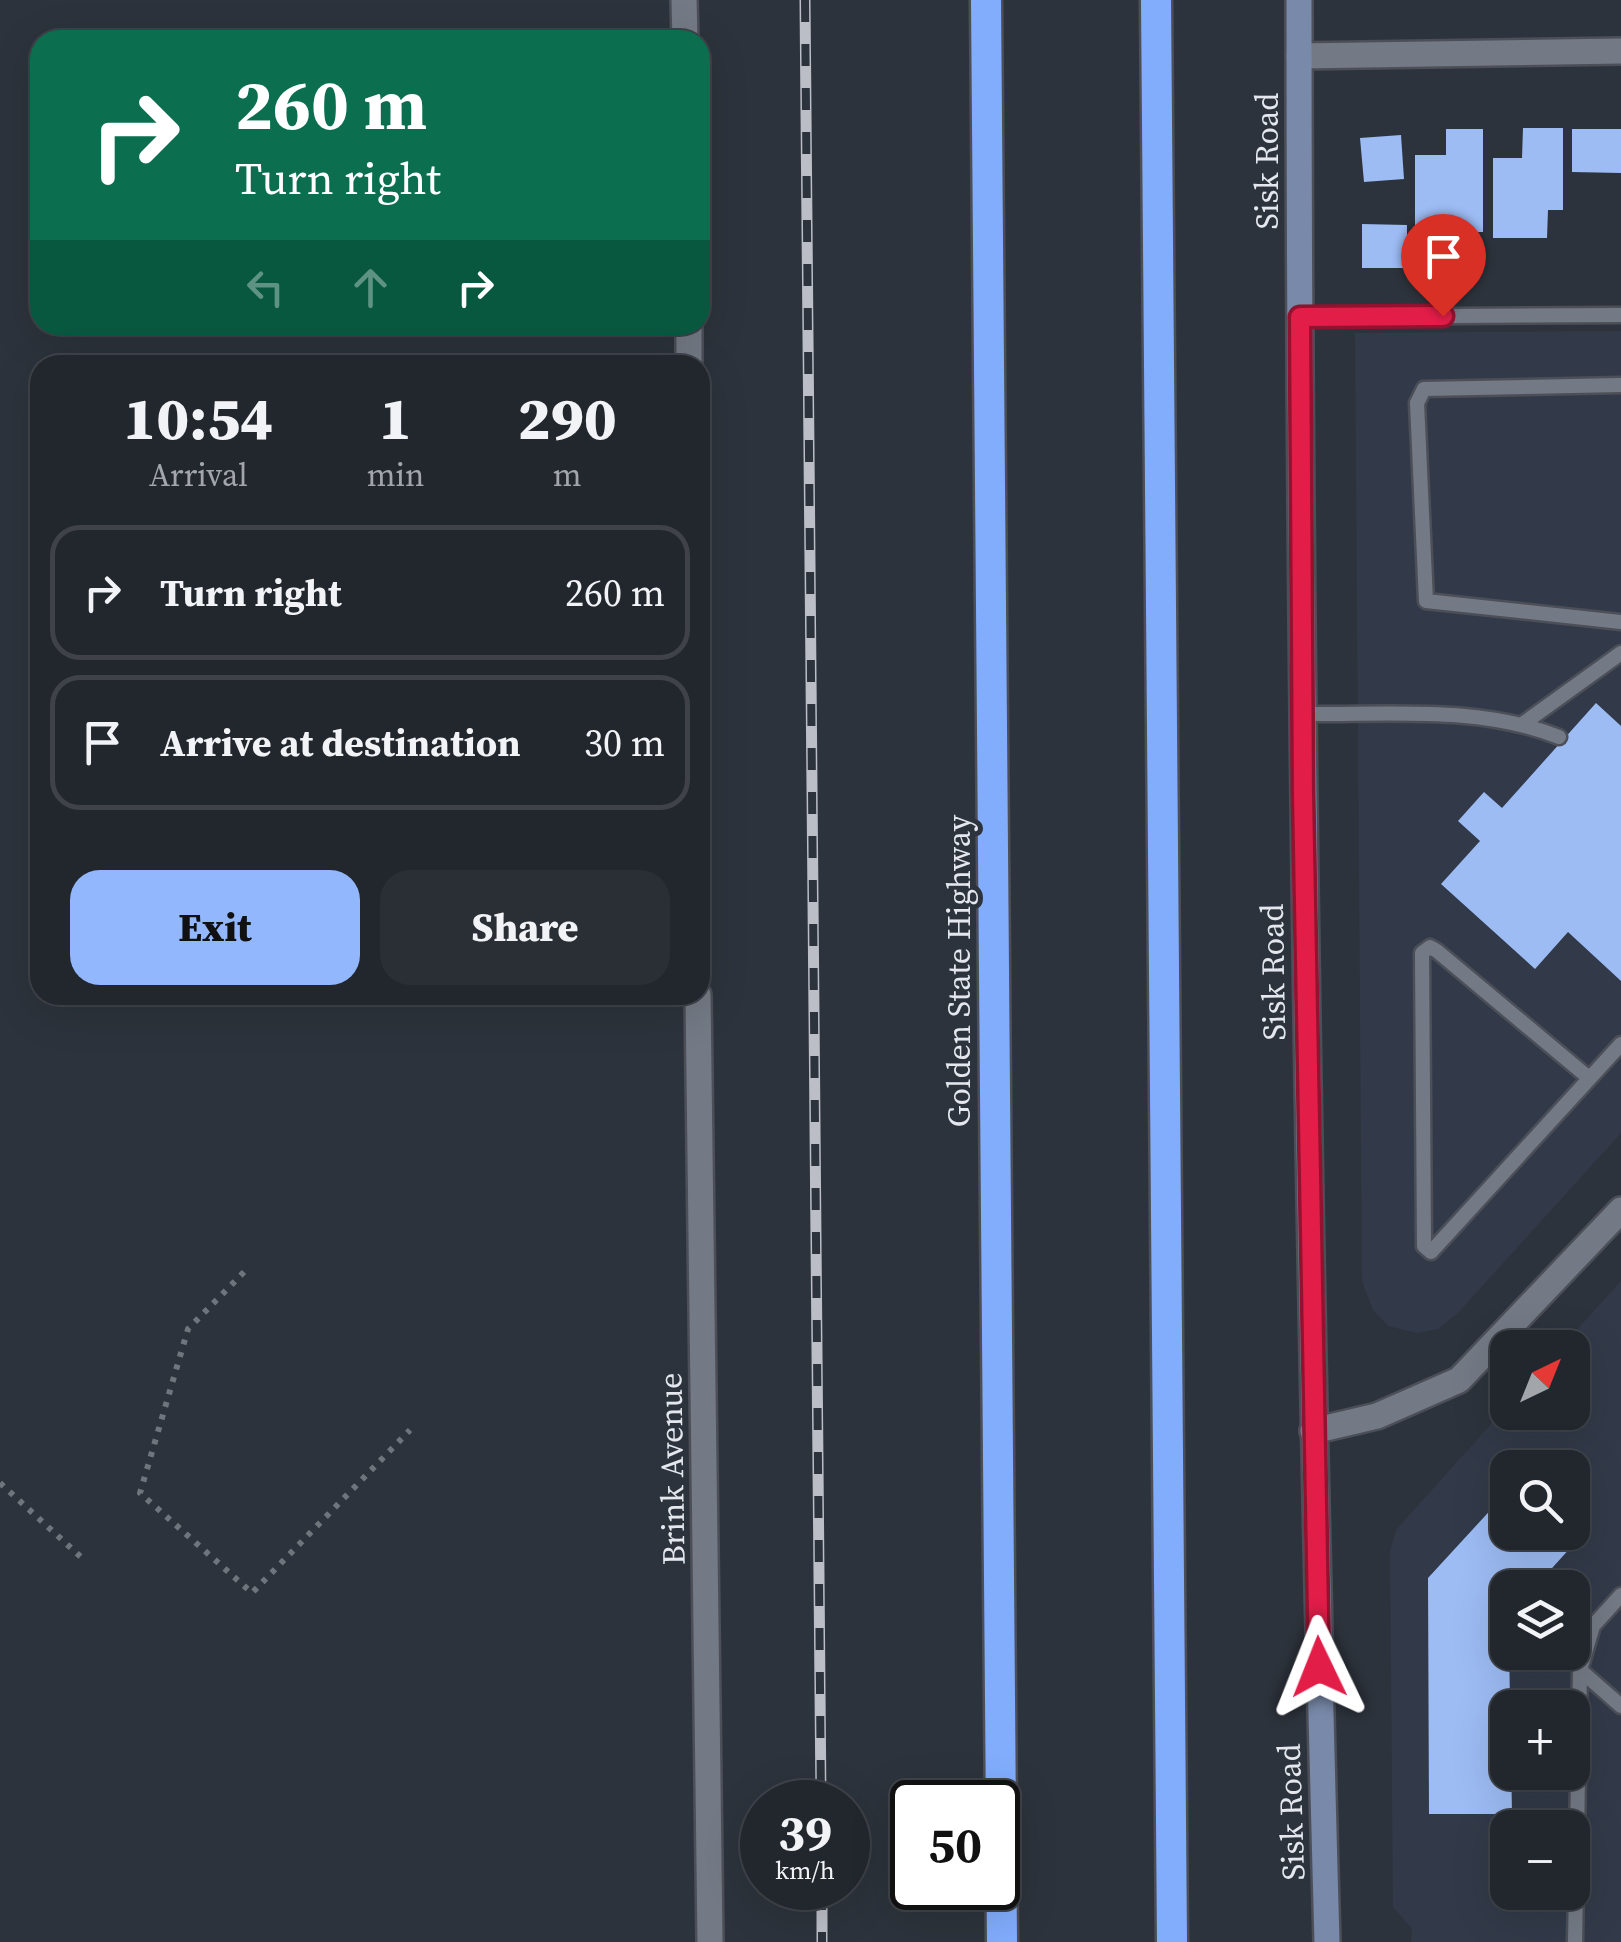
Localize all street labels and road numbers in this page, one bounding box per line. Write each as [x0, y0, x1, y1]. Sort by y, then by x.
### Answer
street label: Sisk Road [1245, 93, 1289, 229]
street label: Golden State Highway [937, 814, 981, 1127]
street label: Sisk Road [1250, 903, 1296, 1041]
street label: Brink Avenue [648, 1372, 696, 1566]
street label: Sisk Road [1267, 1743, 1315, 1881]

